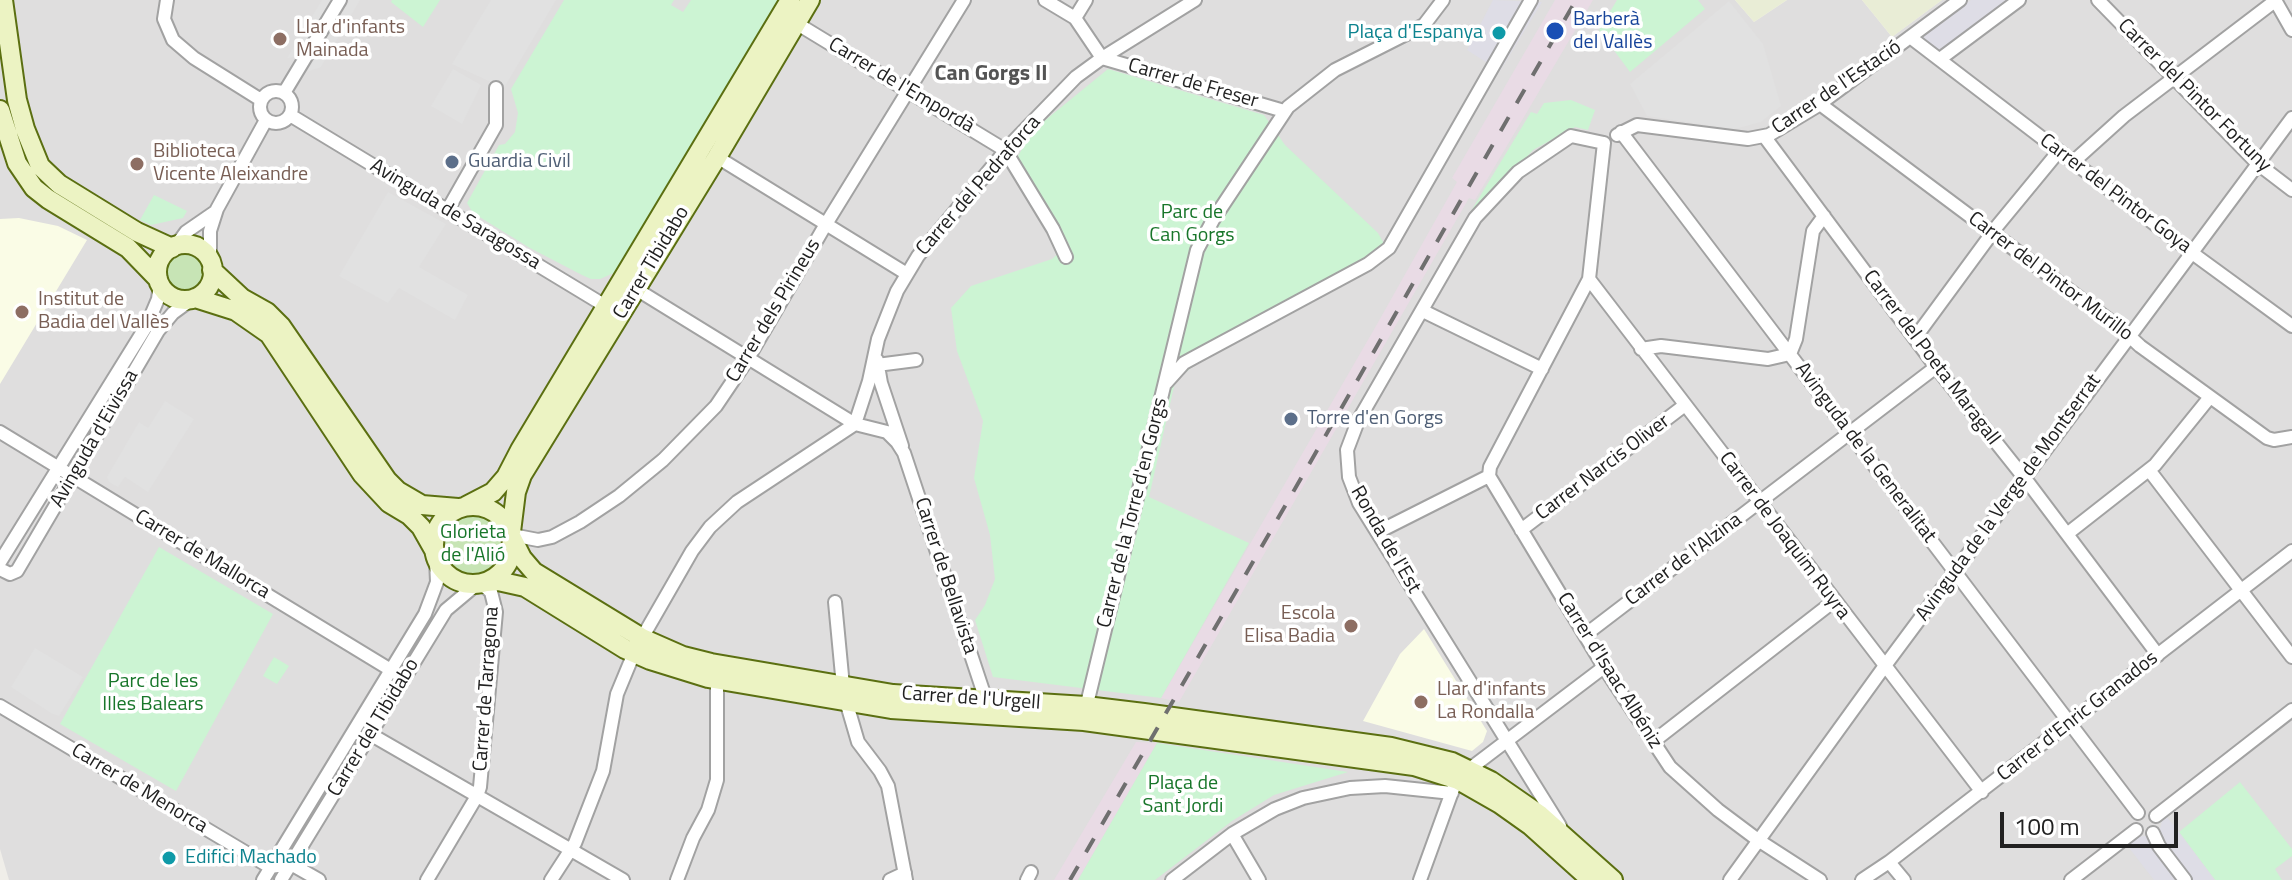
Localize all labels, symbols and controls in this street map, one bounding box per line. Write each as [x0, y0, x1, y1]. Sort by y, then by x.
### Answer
place label: Barberà del Vallès [1573, 8, 1652, 55]
street label: Carrer del Pintor Fortuny [2112, 14, 2276, 178]
place label: Llar d'infants Mainada [296, 16, 405, 63]
marker: Barberà del Vallès [1544, 20, 1566, 42]
place label: Plaça d'Espanya [1348, 21, 1483, 45]
marker: Plaça d'Espanya [1490, 24, 1508, 42]
marker: Llar d'infants Mainada [271, 30, 289, 48]
street label: Carrer de l'Empordà [824, 33, 978, 139]
street label: Carrer de l'Estació [1768, 36, 1906, 140]
street label: Carrer de Freser [1125, 54, 1261, 114]
district label: Can Gorgs II [934, 62, 1048, 88]
street label: Carrer del Pedraforca [912, 111, 1046, 261]
street label: Carrer del Pintor Goya [2034, 129, 2196, 259]
place label: Biblioteca Vicente Aleixandre [153, 140, 308, 187]
place label: Guardia Civil [468, 150, 571, 174]
marker: Guardia Civil [443, 153, 461, 171]
marker: Biblioteca Vicente Aleixandre [128, 155, 146, 173]
street label: Avinguda de Saragossa [365, 155, 545, 275]
park label: Parc de Can Gorgs [1149, 201, 1235, 248]
street label: Carrer Tibidabo [609, 202, 695, 324]
street label: Carrer del Pintor Murillo [1963, 207, 2137, 347]
street label: Carrer dels Pirineus [722, 235, 826, 387]
street label: Carrer del Poeta Maragall [1857, 266, 2005, 450]
place label: Institut de Badia del Vallès [38, 288, 169, 335]
marker: Institut de Badia del Vallès [13, 303, 31, 321]
street label: Avinguda de la Generalitat [1789, 358, 1941, 548]
street label: Avinguda d'Eivissa [46, 366, 144, 512]
street label: Avinguda de la Verge de Montserrat [1911, 370, 2107, 626]
street label: Carrer de la Torre d'en Gorgs [1093, 395, 1173, 631]
place label: Torre d'en Gorgs [1307, 407, 1443, 431]
marker: Torre d'en Gorgs [1282, 410, 1300, 428]
street label: Carrer Narcis Oliver [1531, 410, 1675, 526]
street label: Carrer de Joaquim Ruyra [1713, 448, 1855, 624]
street label: Ronda de l'Est [1345, 482, 1425, 598]
street label: Carrer de Bellavista [908, 495, 982, 657]
street label: Carrer de Mallorca [130, 505, 274, 605]
street label: Carrer de l'Alzina [1621, 508, 1747, 612]
park label: Glorieta de l'Alió [440, 521, 506, 568]
street label: Carrer d'Isaac Albéniz [1551, 589, 1667, 753]
place label: Escola Elisa Badia [1244, 602, 1335, 649]
street label: Carrer de Tarragona [469, 606, 505, 772]
marker: Escola Elisa Badia [1342, 617, 1360, 635]
street label: Carrer d'Enric Granados [1993, 647, 2163, 787]
street label: Carrer del Tibidabo [323, 654, 425, 802]
park label: Parc de les Illes Balears [102, 670, 204, 717]
place label: Llar d'infants La Rondalla [1437, 678, 1546, 725]
street label: Carrer de l'Urgell [901, 682, 1041, 716]
marker: Llar d'infants La Rondalla [1412, 693, 1430, 711]
street label: Carrer de Menorca [67, 739, 211, 839]
park label: Plaça de Sant Jordi [1143, 772, 1223, 819]
scale bar [2004, 796, 2182, 846]
text: 100 m [2014, 808, 2080, 844]
place label: Edifici Machado [185, 846, 317, 870]
marker: Edifici Machado [160, 849, 178, 867]

